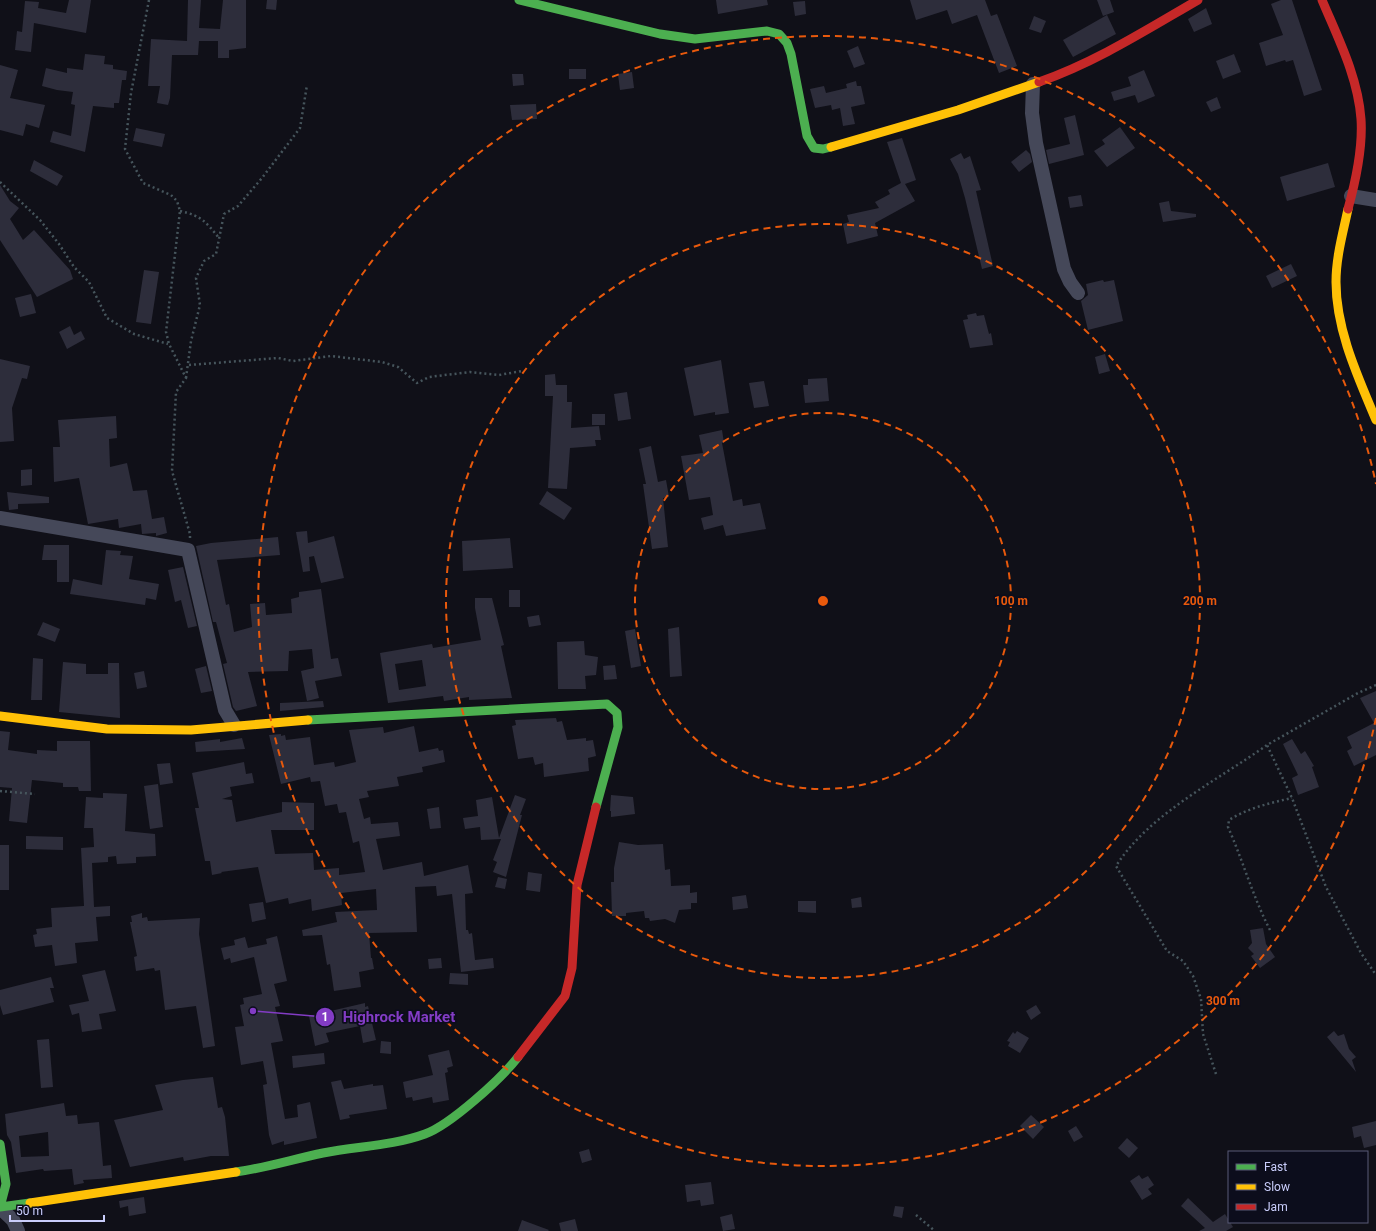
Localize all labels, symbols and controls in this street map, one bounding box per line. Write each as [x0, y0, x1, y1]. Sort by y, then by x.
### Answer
centre of rings [816, 594, 830, 608]
text: 100 m [994, 594, 1028, 608]
text: 200 m [1183, 594, 1217, 608]
text: 300 m [1206, 994, 1240, 1008]
callout: Highrock Market [315, 1003, 464, 1030]
text: Highrock Market [343, 1008, 455, 1026]
text: 1 [322, 1010, 328, 1024]
legend [1228, 1151, 1368, 1223]
text: Fast [1264, 1160, 1287, 1174]
text: Slow [1264, 1180, 1290, 1194]
scale bar [10, 1197, 104, 1223]
text: Jam [1264, 1200, 1288, 1214]
text: 50 m [16, 1204, 43, 1218]

